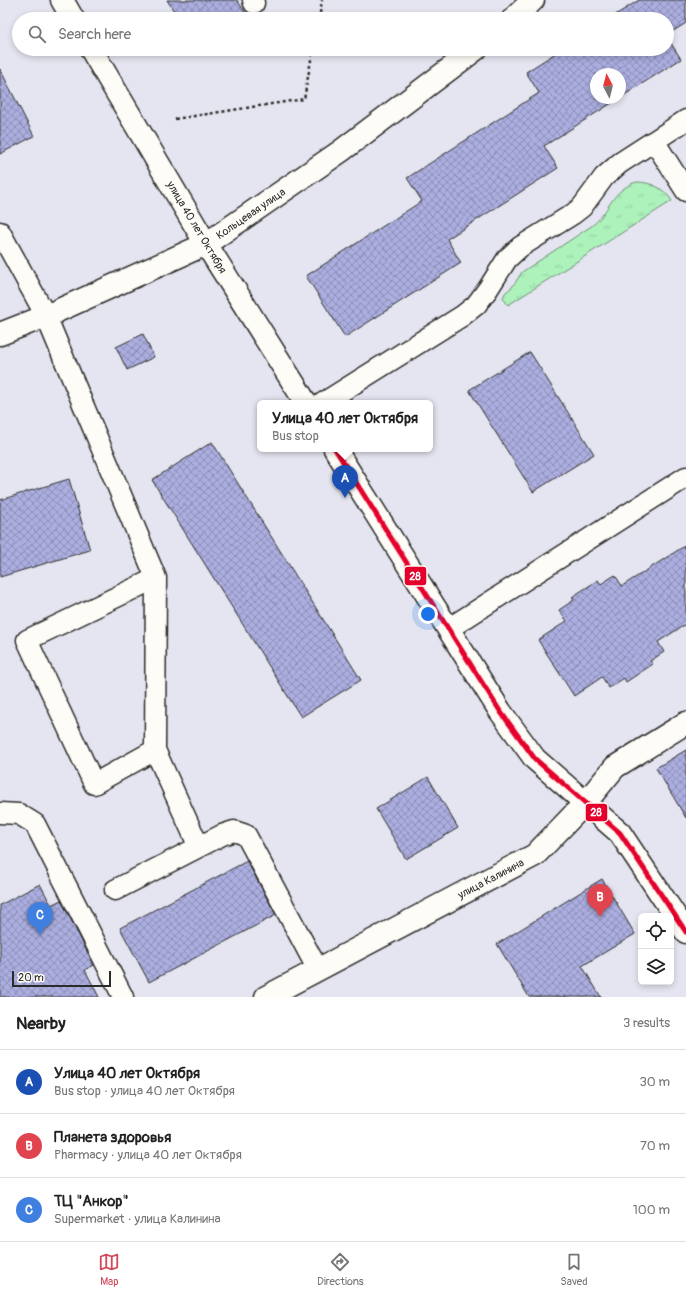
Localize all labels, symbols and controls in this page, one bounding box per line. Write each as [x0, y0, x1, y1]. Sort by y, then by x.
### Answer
search box [12, 12, 674, 56]
icon: search [26, 23, 48, 45]
text: Search here [58, 25, 131, 44]
north arrow [590, 68, 626, 104]
street label: улица 40 лет Октября [163, 178, 229, 276]
street label: Кольцевая улица [214, 185, 288, 242]
popup [257, 400, 433, 452]
text: Улица 40 лет Октября [272, 409, 418, 428]
text: Bus stop [272, 428, 319, 444]
pin: A [332, 465, 358, 498]
line badge: 28 [404, 566, 427, 586]
text: 28 [409, 570, 421, 583]
your location [418, 604, 438, 624]
line badge: 28 [585, 803, 608, 822]
text: 28 [590, 806, 602, 819]
street label: улица Калинина [455, 856, 526, 902]
pin: B [587, 884, 613, 917]
pin: C [27, 902, 53, 935]
map controls [638, 913, 674, 985]
button: locate [638, 913, 674, 949]
button: layers [638, 949, 674, 985]
scale bar [12, 969, 111, 988]
text: 20 m [18, 971, 44, 984]
text: Nearby [16, 1013, 65, 1034]
text: 3 results [623, 1015, 670, 1031]
text: Улица 40 лет Октября [54, 1064, 200, 1083]
text: A [25, 1074, 33, 1090]
text: 30 m [640, 1074, 670, 1090]
text: Bus stop · улица 40 лет Октября [54, 1083, 235, 1099]
text: Планета здоровья [54, 1128, 171, 1147]
text: B [25, 1138, 33, 1154]
text: 70 m [640, 1138, 670, 1154]
text: Pharmacy · улица 40 лет Октября [54, 1147, 242, 1163]
text: ТЦ "Анкор" [54, 1192, 129, 1211]
text: C [25, 1202, 33, 1218]
text: 100 m [633, 1202, 670, 1218]
text: Supermarket · улица Калинина [54, 1211, 221, 1227]
tab: Map [98, 1251, 120, 1288]
tab: Directions [317, 1251, 364, 1288]
tab: Saved [560, 1251, 588, 1288]

